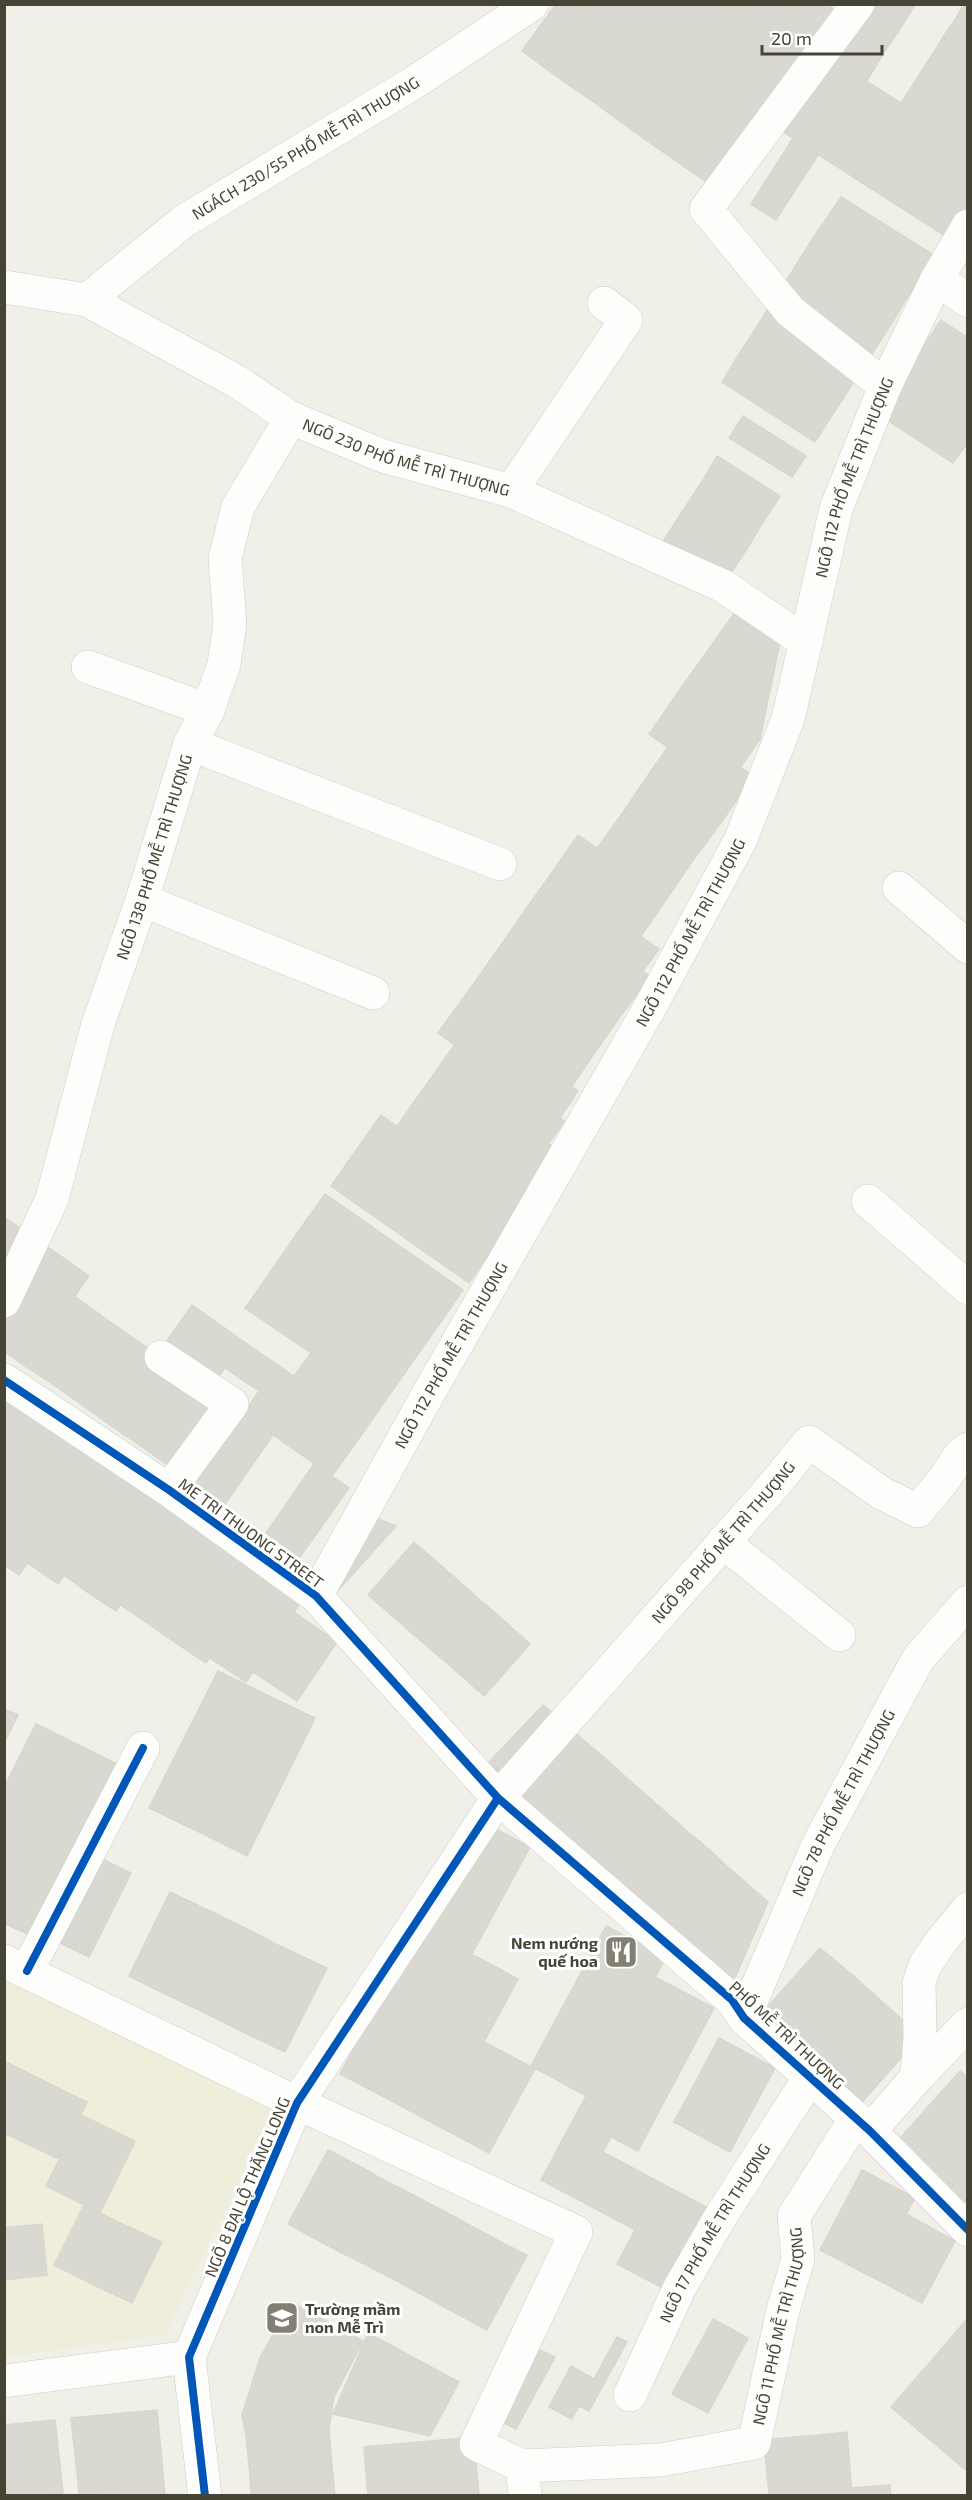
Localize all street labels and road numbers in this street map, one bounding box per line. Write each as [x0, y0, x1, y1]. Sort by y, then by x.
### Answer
street label: NGÁCH 230/55 PHỐ MỄ TRÌ THƯỢNG [188, 72, 422, 223]
street label: NGÕ 112 PHỐ MỄ TRÌ THƯỢNG [811, 374, 897, 579]
street label: NGÕ 230 PHỐ MỄ TRÌ THƯỢNG [300, 414, 512, 499]
street label: NGÕ 138 PHỐ MỄ TRÌ THƯỢNG [112, 752, 195, 962]
street label: NGÕ 112 PHỐ MỄ TRÌ THƯỢNG [631, 835, 749, 1030]
street label: NGÕ 112 PHỐ MỄ TRÌ THƯỢNG [390, 1258, 511, 1451]
street label: NGÕ 98 PHỐ MỄ TRÌ THƯỢNG [647, 1457, 798, 1627]
street label: ME TRI THUONG STREET [175, 1474, 327, 1592]
street label: NGÕ 78 PHỐ MỄ TRÌ THƯỢNG [787, 1706, 898, 1899]
street label: PHỐ MỄ TRÌ THƯỢNG [726, 1976, 849, 2093]
street label: NGÕ 8 ĐẠI LỘ THĂNG LONG [200, 2094, 293, 2280]
street label: NGÕ 17 PHỐ MỄ TRÌ THƯỢNG [655, 2140, 774, 2325]
street label: NGÕ 11 PHỐ MỄ TRÌ THƯỢNG [748, 2226, 807, 2427]

